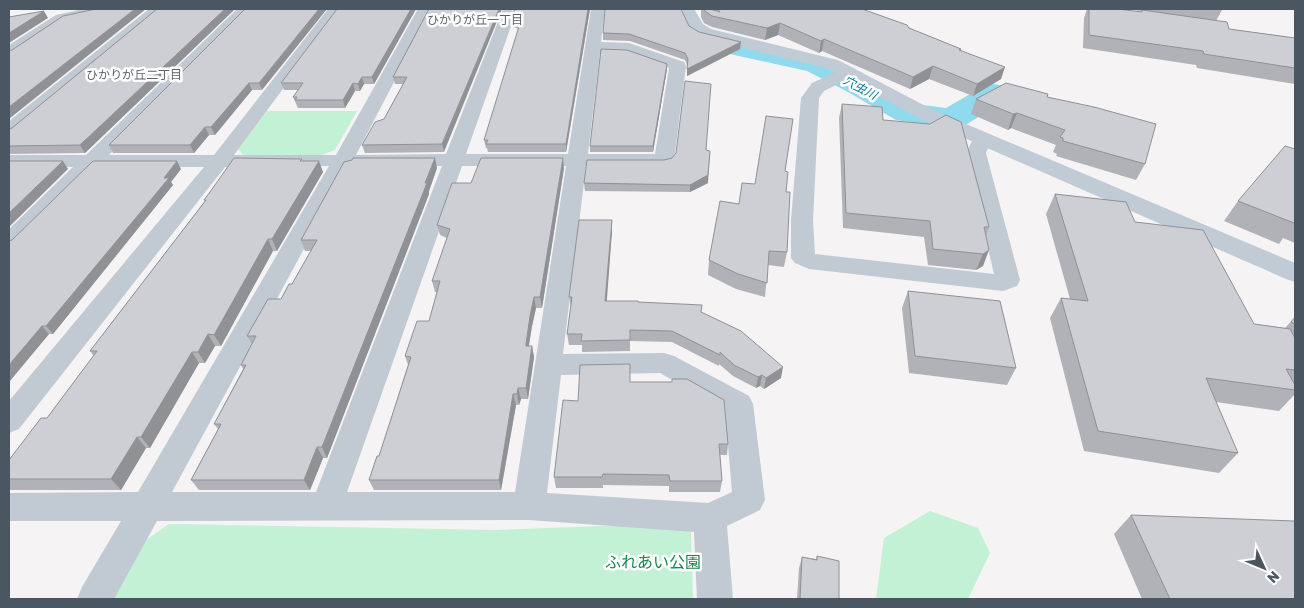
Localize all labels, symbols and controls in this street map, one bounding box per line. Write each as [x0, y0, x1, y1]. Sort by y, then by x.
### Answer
district label: ひかりが丘一丁目 [427, 13, 523, 27]
district label: ひかりが丘二丁目 [86, 68, 182, 82]
water label: 穴虫川 [841, 73, 881, 104]
north arrow [1239, 543, 1289, 593]
park label: ふれあい公園 [605, 553, 701, 572]
text: N [1263, 567, 1283, 586]

